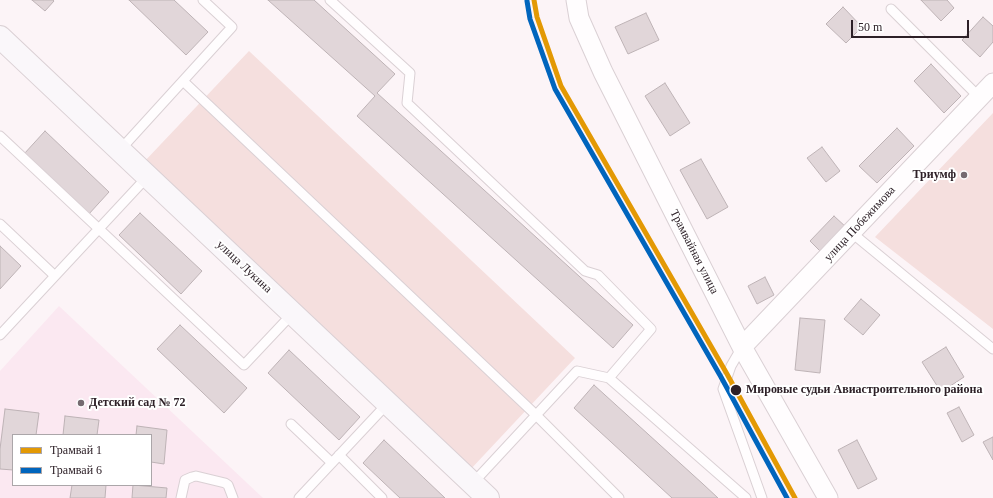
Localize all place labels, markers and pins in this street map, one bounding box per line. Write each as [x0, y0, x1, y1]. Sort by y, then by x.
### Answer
place label: Триумф [913, 168, 956, 182]
marker: Триумф [959, 170, 969, 180]
marker: Мировые судьи Авиастроительного района [729, 383, 743, 397]
place label: Мировые судьи Авиастроительного района [746, 383, 982, 397]
place label: Детский сад № 72 [89, 396, 185, 410]
marker: Детский сад № 72 [76, 398, 86, 408]

